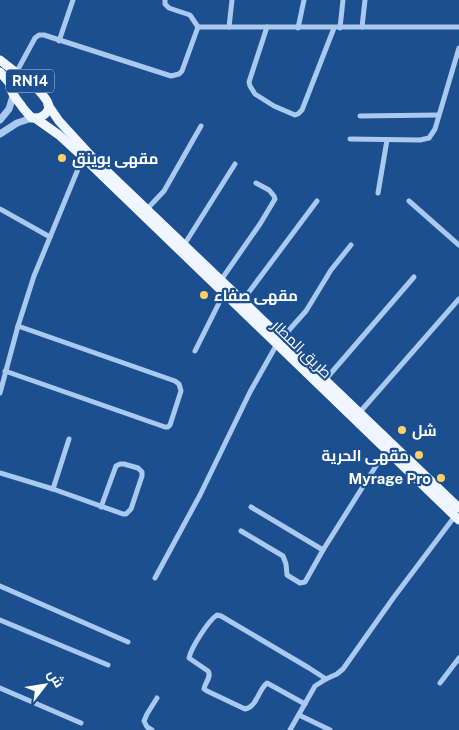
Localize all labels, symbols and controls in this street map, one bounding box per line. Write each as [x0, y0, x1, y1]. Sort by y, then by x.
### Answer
road number: RN14 [6, 70, 54, 92]
place label: مقهى بوينق [72, 150, 158, 168]
marker: مقهى بوينق [56, 152, 68, 164]
place label: مقهى صفاء [214, 287, 298, 305]
marker: مقهى صفاء [198, 289, 210, 301]
street label: طريق المطار [267, 316, 335, 383]
place label: شل [412, 422, 437, 440]
marker: شل [396, 424, 408, 436]
place label: مقهى الحرية [321, 447, 409, 465]
marker: مقهى الحرية [413, 449, 425, 461]
place label: Myrage Pro [348, 470, 431, 487]
marker: Myrage Pro [435, 472, 447, 484]
north arrow [20, 660, 70, 710]
text: ش [44, 666, 68, 691]

